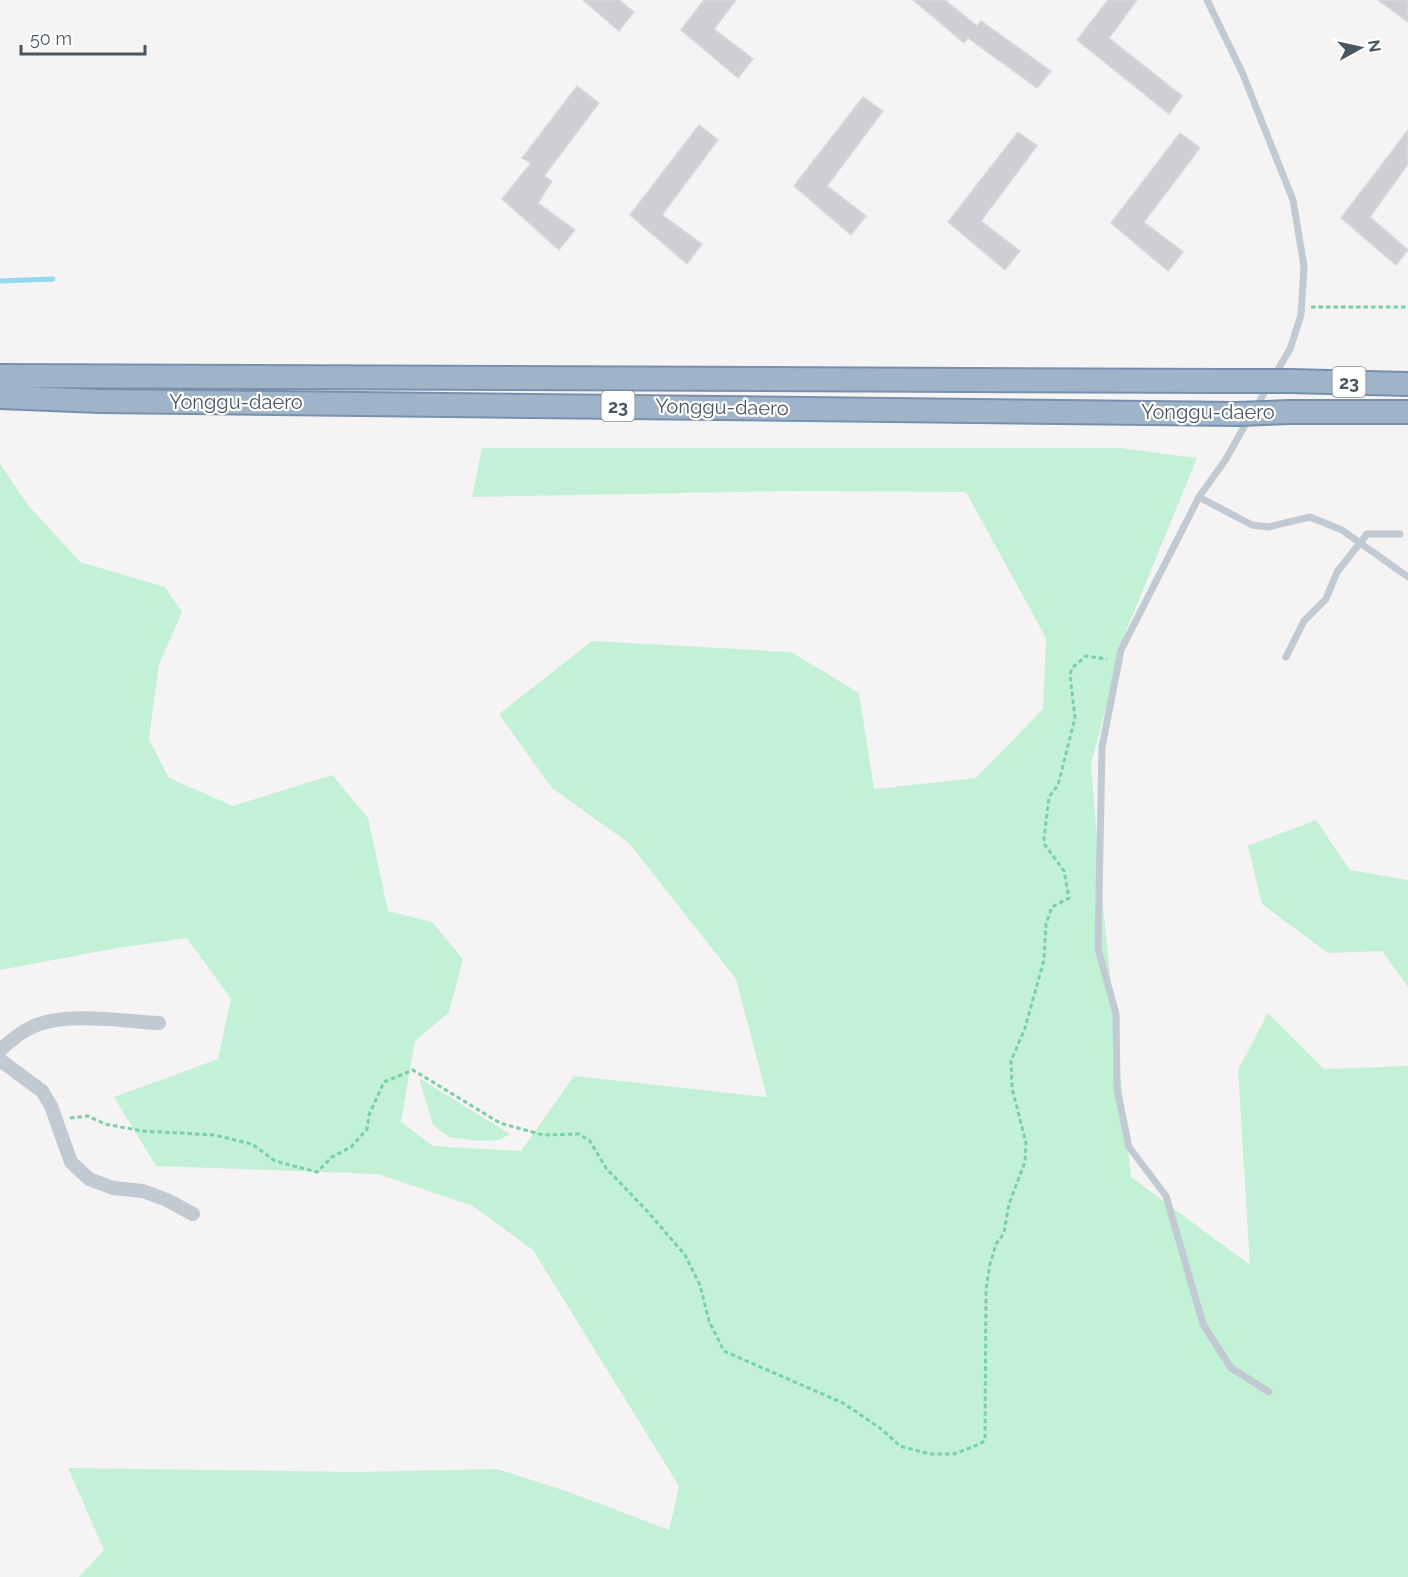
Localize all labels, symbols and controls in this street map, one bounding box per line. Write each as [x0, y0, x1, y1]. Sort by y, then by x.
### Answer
scale bar [21, 18, 146, 56]
north arrow [1330, 18, 1390, 78]
text: 50 m [30, 28, 72, 49]
text: N [1364, 39, 1385, 53]
road number: 23 [1332, 367, 1366, 397]
street label: Yonggu-daero [169, 390, 303, 414]
road number: 23 [602, 391, 634, 421]
street label: Yonggu-daero [655, 394, 789, 420]
street label: Yonggu-daero [1141, 400, 1275, 424]

